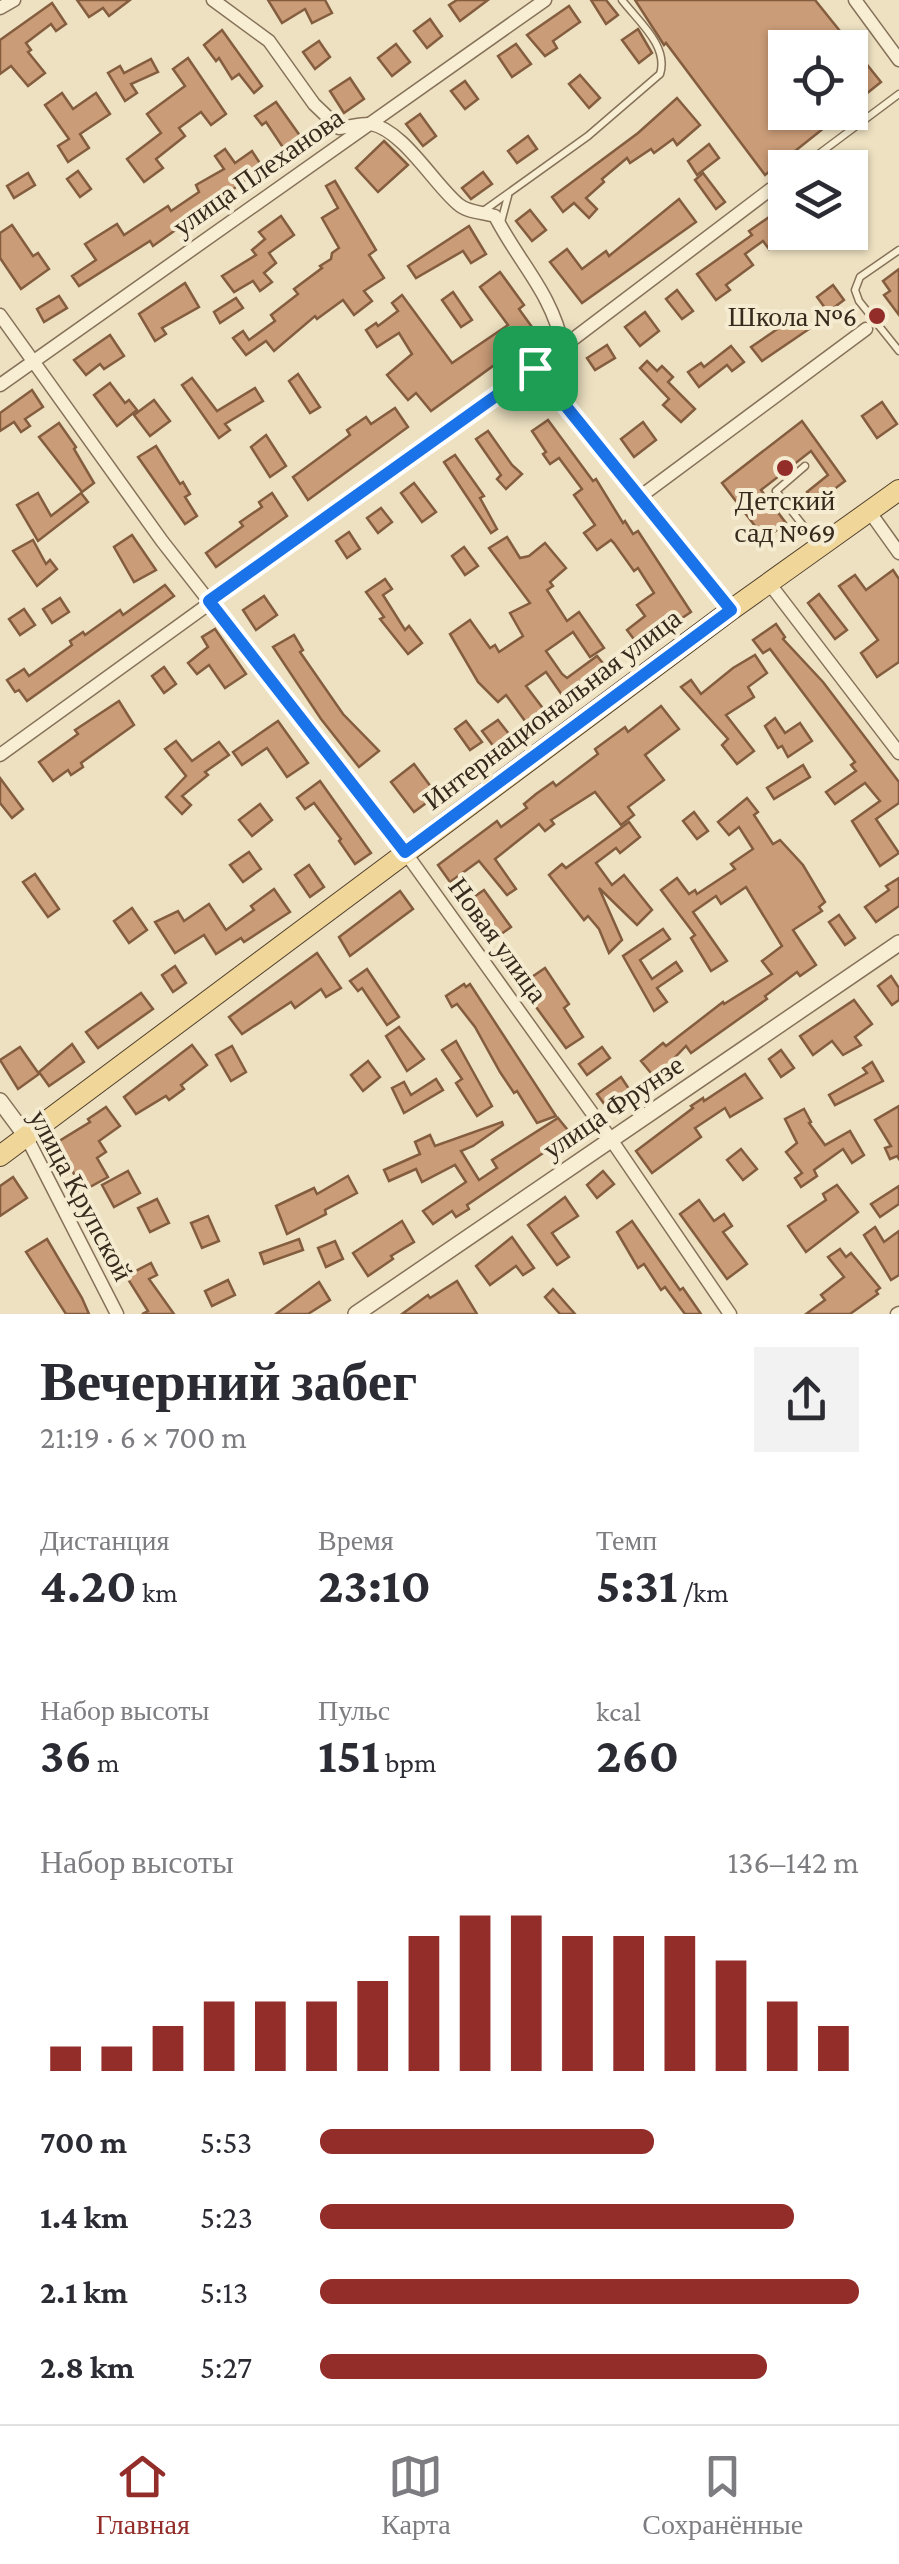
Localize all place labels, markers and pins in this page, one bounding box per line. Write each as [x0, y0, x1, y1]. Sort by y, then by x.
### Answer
place label: Школа №6 [728, 301, 857, 332]
marker: Школа №6 [866, 305, 888, 327]
pin [493, 326, 578, 411]
marker: Детский сад №69 [774, 457, 796, 479]
place label: Детский сад №69 [734, 485, 836, 548]

